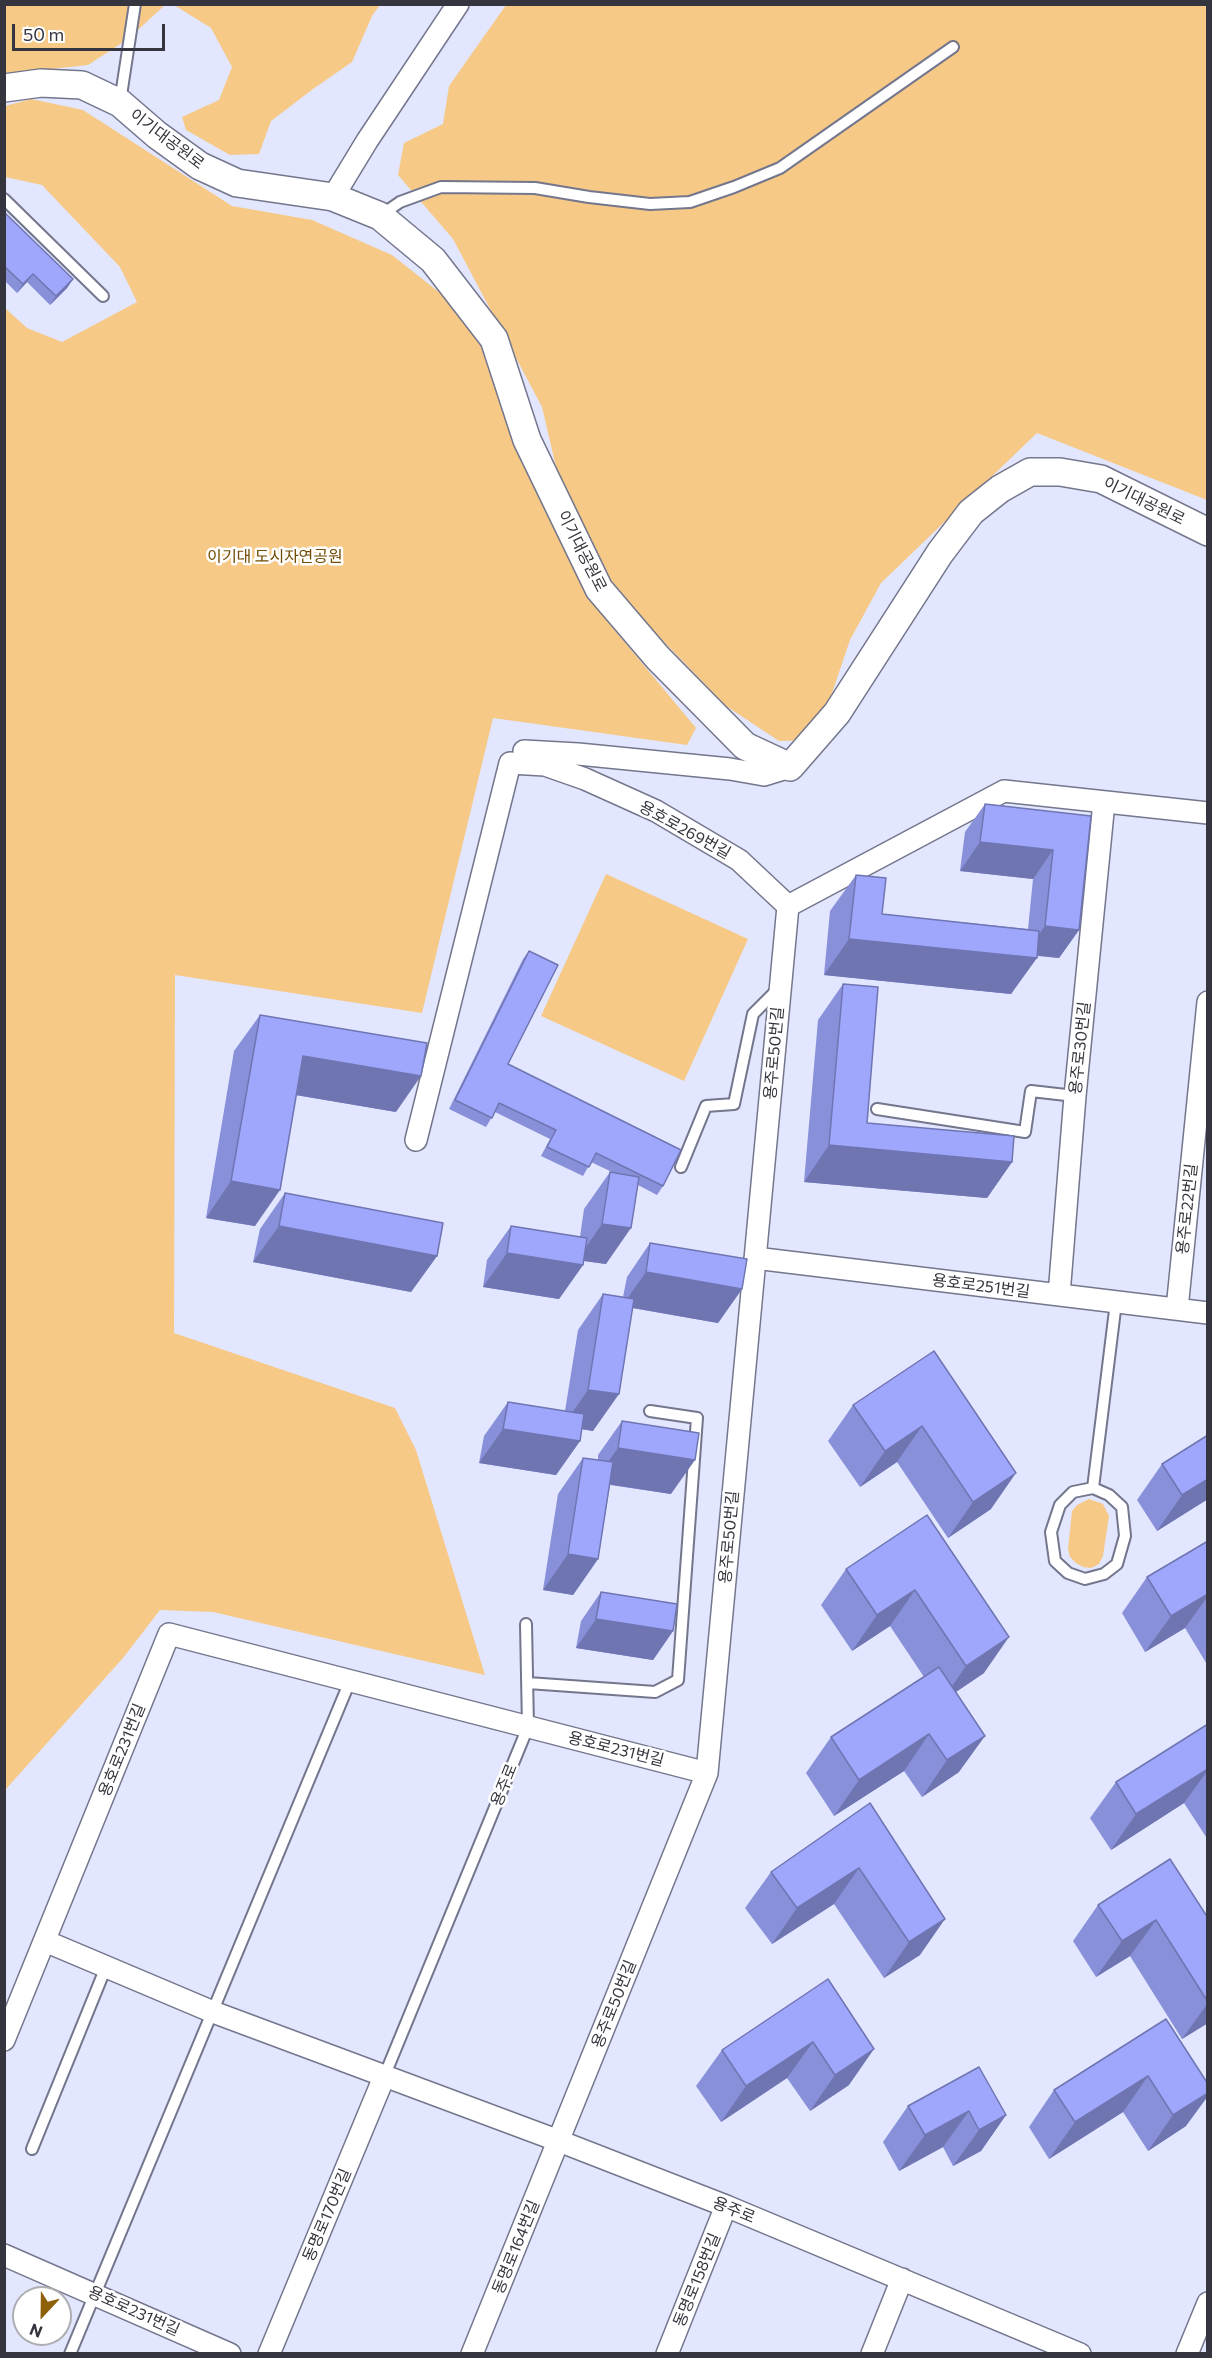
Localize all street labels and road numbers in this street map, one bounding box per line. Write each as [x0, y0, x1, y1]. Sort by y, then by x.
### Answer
street label: 이기대공원로 [126, 105, 208, 173]
street label: 이기대공원로 [1100, 473, 1188, 529]
street label: 이기대공원로 [553, 507, 611, 595]
street label: 용호로269번길 [636, 797, 734, 863]
street label: 용주로30번길 [1066, 1001, 1094, 1095]
street label: 용주로50번길 [760, 1006, 788, 1100]
street label: 용주로22번길 [1173, 1163, 1201, 1255]
street label: 용호로251번길 [931, 1270, 1031, 1302]
street label: 용주로50번길 [715, 1490, 743, 1584]
street label: 용호로231번길 [95, 1701, 149, 1799]
street label: 용호로231번길 [566, 1728, 666, 1770]
street label: 용주로 [487, 1761, 521, 1809]
street label: 용주로50번길 [588, 1957, 640, 2051]
street label: 동명로170번길 [299, 2166, 355, 2264]
street label: 용주로 [710, 2193, 758, 2227]
street label: 동명로164번길 [488, 2197, 544, 2297]
street label: 동명로158번길 [669, 2230, 725, 2330]
street label: 용호로231번길 [85, 2282, 183, 2340]

